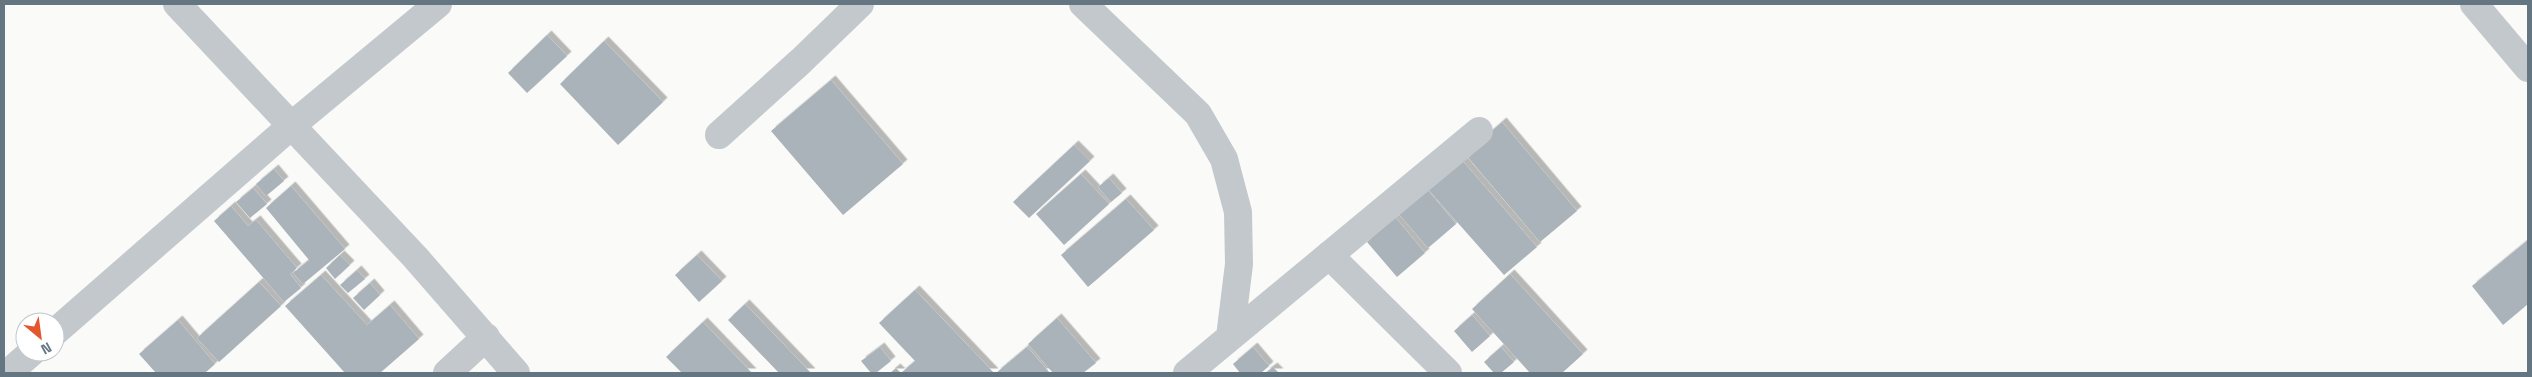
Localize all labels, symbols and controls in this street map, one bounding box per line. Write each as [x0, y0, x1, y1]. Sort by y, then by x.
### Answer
north arrow [15, 312, 65, 362]
text: N [38, 338, 55, 359]

